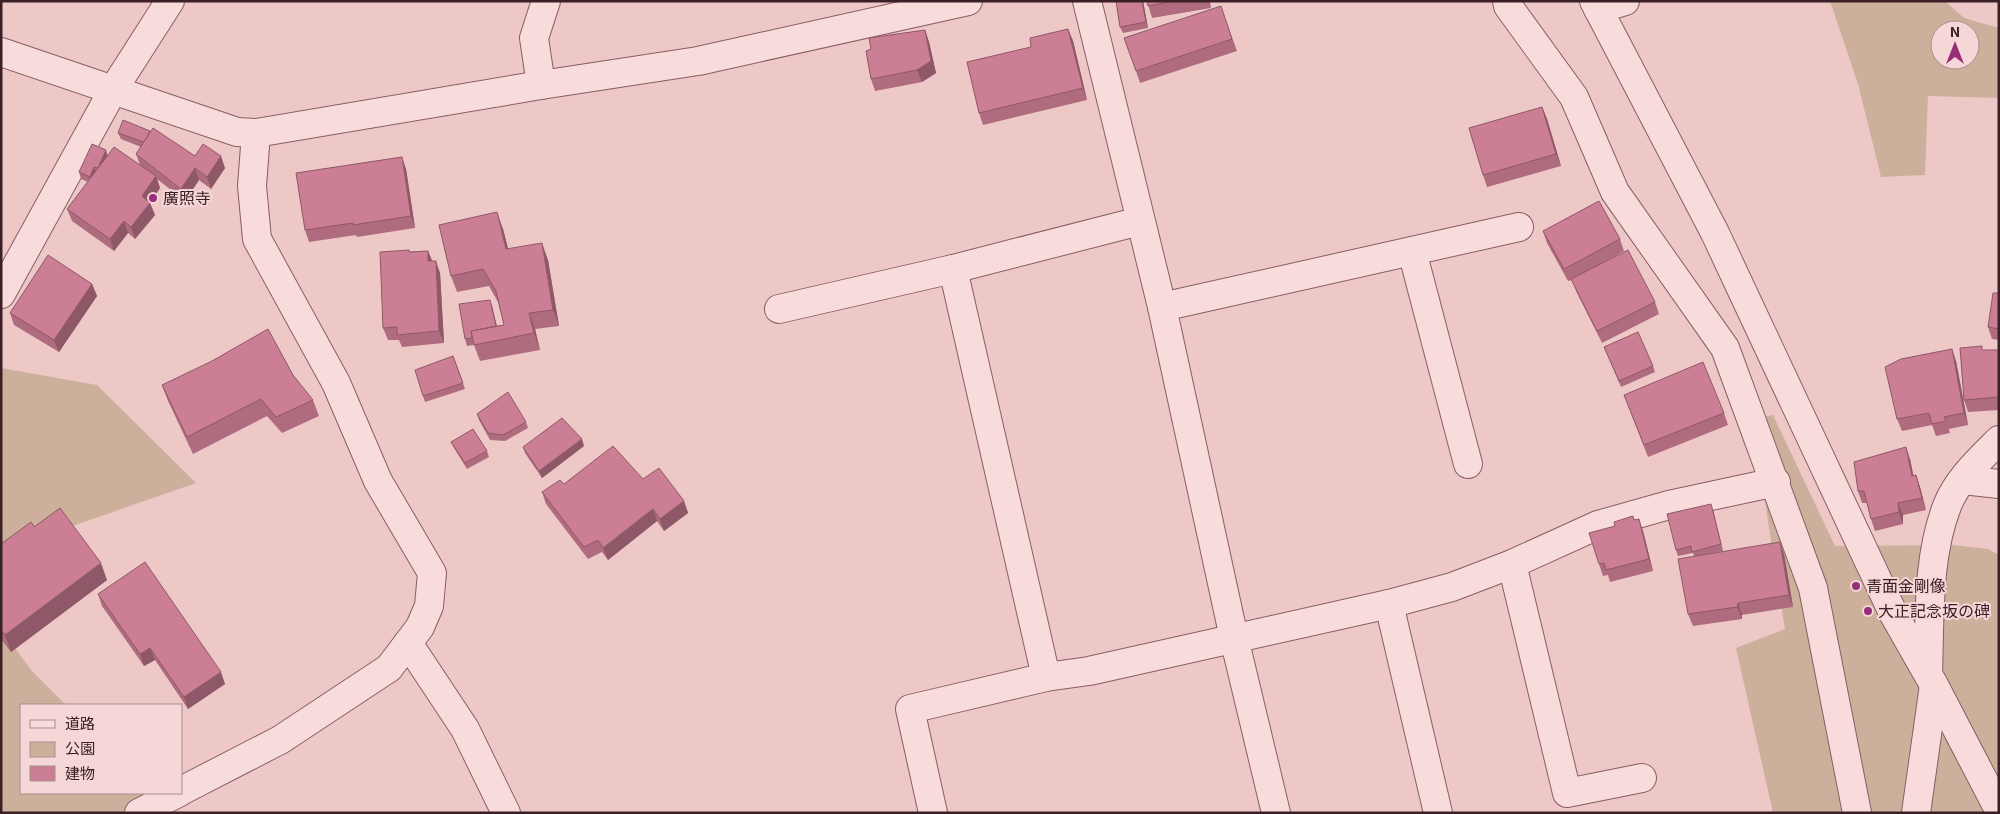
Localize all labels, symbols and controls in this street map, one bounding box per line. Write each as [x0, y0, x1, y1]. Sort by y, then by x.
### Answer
north arrow [1930, 20, 1980, 70]
text: N [1950, 21, 1960, 41]
place label: 廣照寺 [163, 185, 211, 209]
marker: 廣照寺 [147, 192, 159, 204]
place label: 青面金剛像 [1866, 573, 1946, 597]
marker: 青面金剛像 [1850, 580, 1862, 592]
place label: 大正記念坂の碑 [1878, 598, 1990, 622]
marker: 大正記念坂の碑 [1862, 605, 1874, 617]
legend [20, 704, 182, 794]
text: 道路 [65, 712, 95, 733]
text: 公園 [65, 737, 95, 758]
text: 建物 [65, 762, 95, 783]

